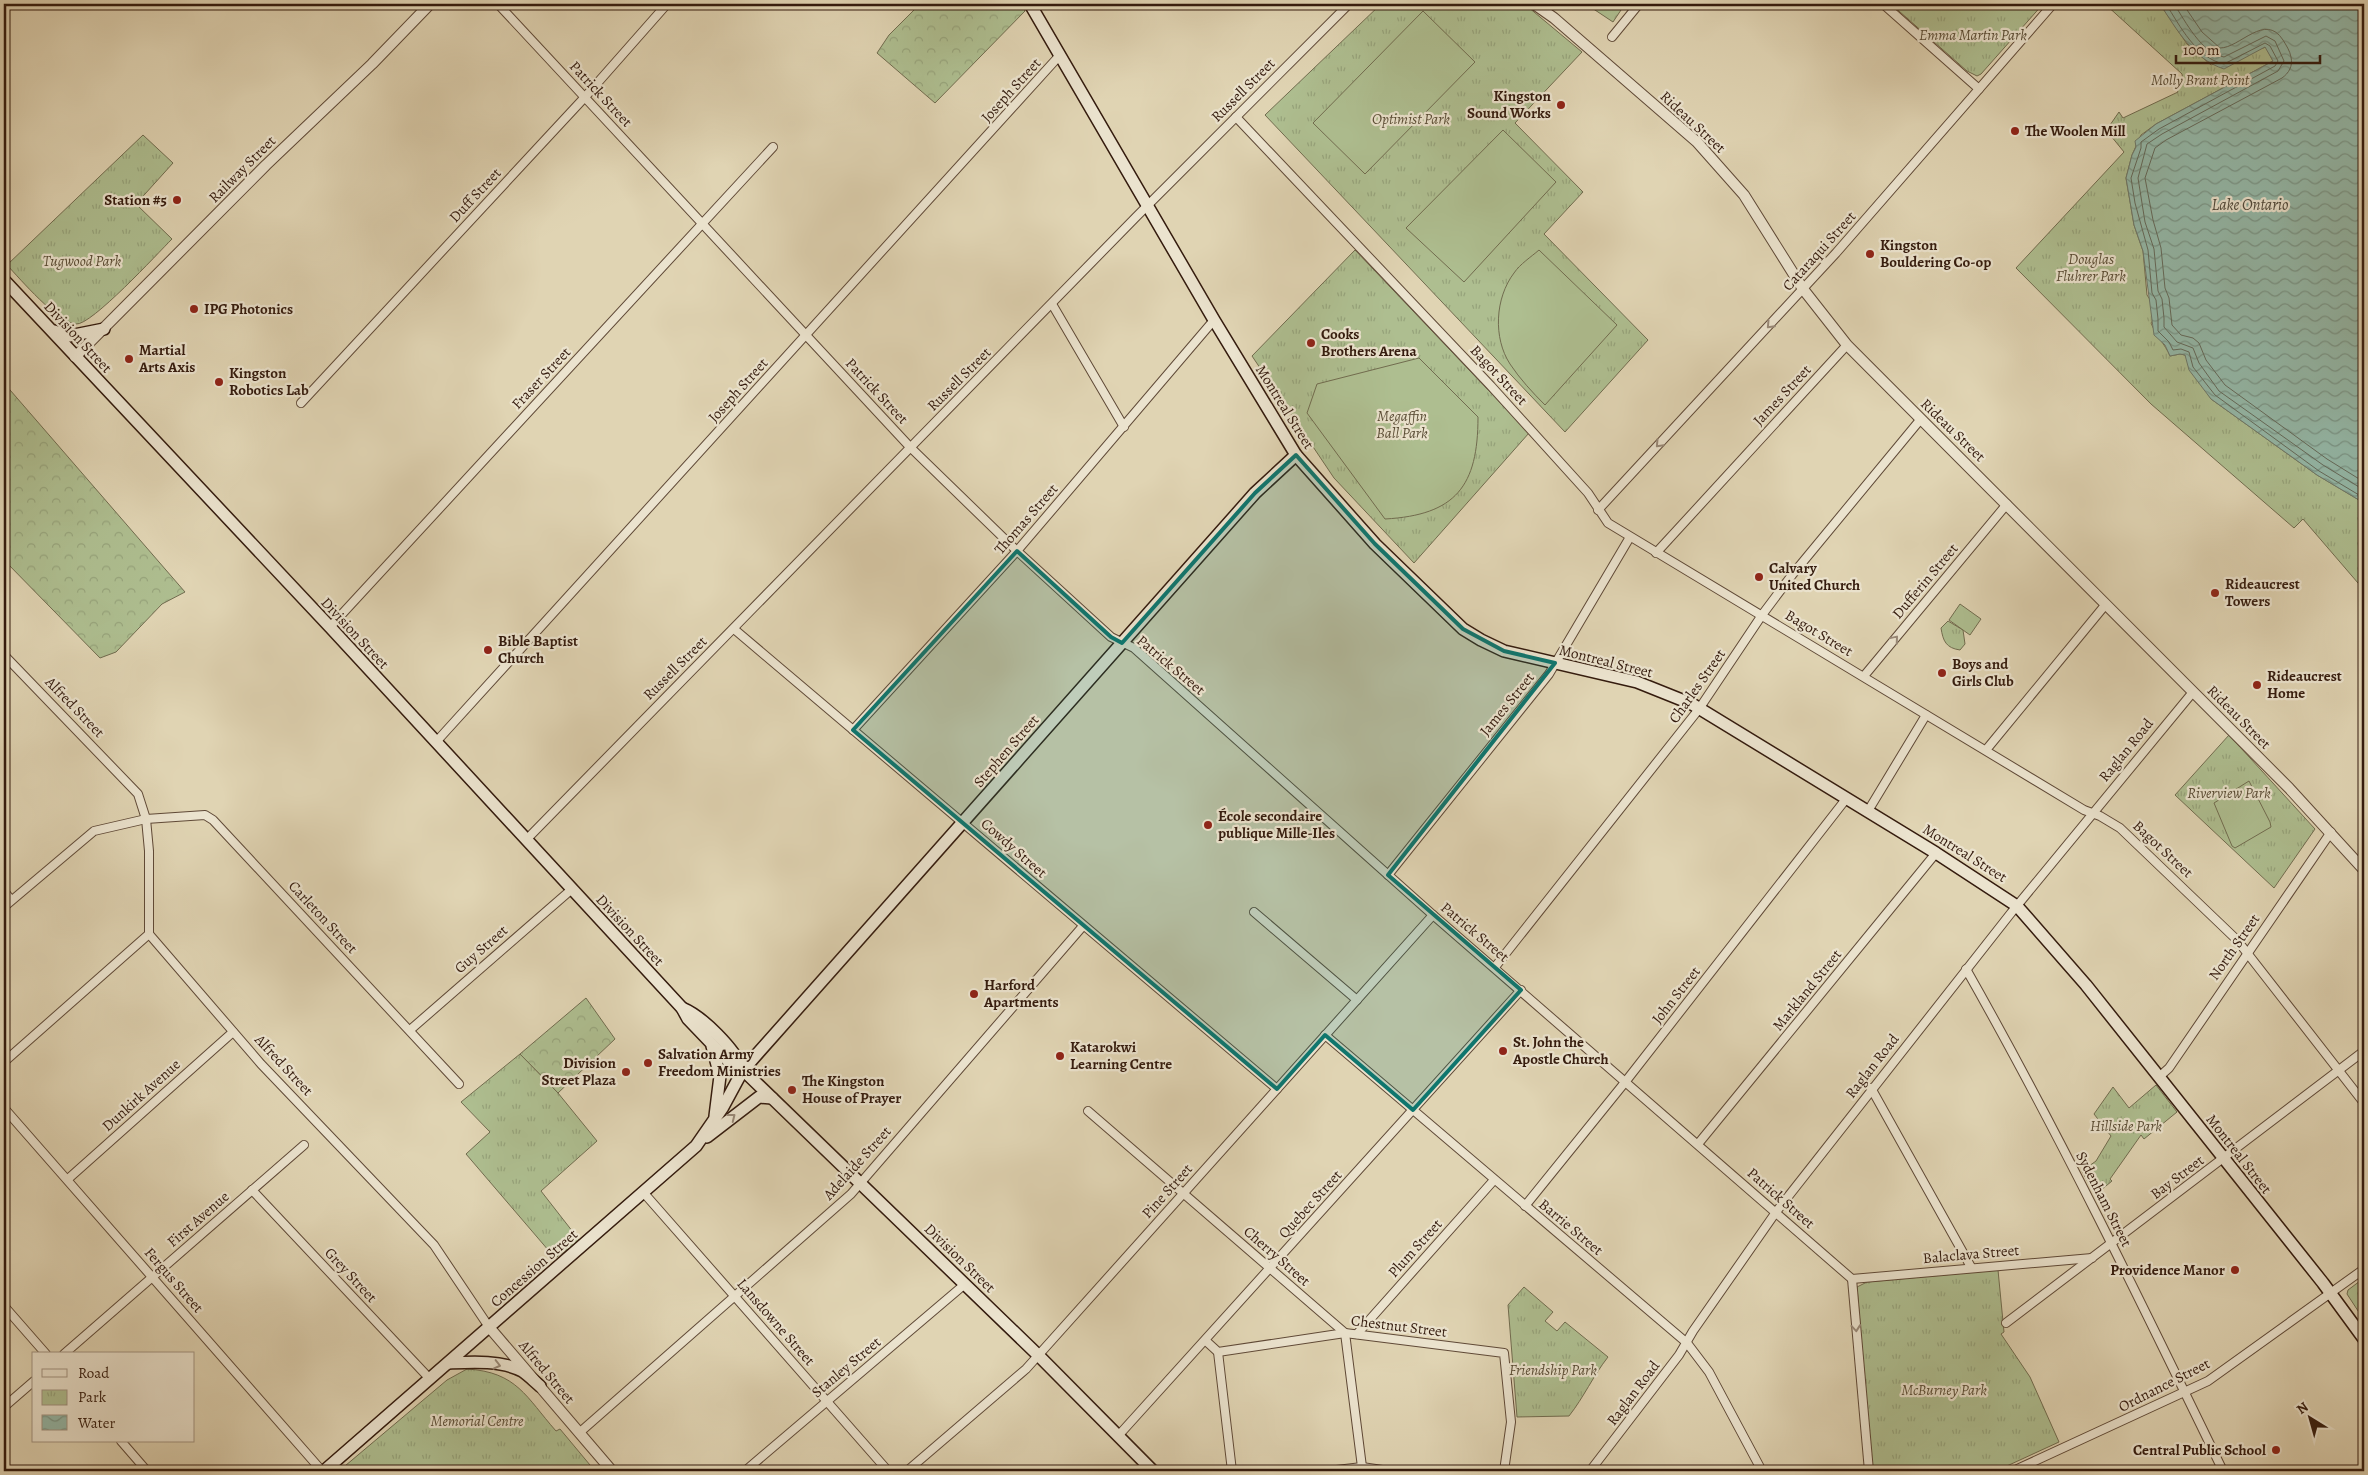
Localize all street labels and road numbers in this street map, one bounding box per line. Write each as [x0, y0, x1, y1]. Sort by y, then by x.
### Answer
street label: Joseph Street [977, 53, 1045, 127]
street label: Russell Street [1207, 54, 1279, 126]
street label: Patrick Street [565, 57, 637, 131]
street label: Rideau Street [1656, 86, 1730, 158]
street label: Railway Street [204, 131, 280, 207]
street label: Duff Street [445, 163, 506, 227]
street label: Cataraqui Street [1778, 207, 1860, 295]
street label: Division Street [39, 297, 117, 377]
street label: Bagot Street [1466, 340, 1532, 410]
street label: Fraser Street [507, 343, 575, 413]
street label: Russell Street [923, 343, 995, 415]
street label: Joseph Street [704, 353, 772, 427]
street label: Patrick Street [841, 354, 913, 428]
street label: James Street [1749, 360, 1815, 430]
street label: Montreal Street [1251, 361, 1319, 453]
street label: Rideau Street [1916, 394, 1990, 466]
street label: Thomas Street [990, 479, 1062, 559]
street label: Dufferin Street [1888, 539, 1962, 623]
street label: Division Street [316, 593, 394, 673]
street label: Bagot Street [1781, 605, 1857, 661]
street label: Patrick Street [1133, 630, 1209, 700]
street label: Russell Street [639, 632, 711, 704]
street label: Montreal Street [1557, 640, 1655, 682]
street label: Charles Street [1664, 645, 1730, 727]
street label: James Street [1475, 668, 1539, 740]
street label: Alfred Street [40, 672, 109, 742]
street label: Rideau Street [2203, 681, 2275, 753]
street label: Stephen Street [969, 710, 1043, 792]
street label: Raglan Road [2094, 713, 2158, 786]
street label: Cowdy Street [977, 814, 1051, 882]
street label: Bagot Street [2128, 816, 2198, 882]
street label: Montreal Street [1919, 819, 2011, 887]
street label: Carleton Street [284, 876, 362, 958]
street label: Division Street [591, 890, 669, 970]
street label: Patrick Street [1437, 897, 1513, 967]
street label: North Street [2204, 910, 2264, 984]
street label: Guy Street [450, 920, 512, 978]
street label: Markland Street [1768, 945, 1846, 1035]
street label: John Street [1647, 962, 1705, 1028]
street label: Alfred Street [250, 1029, 318, 1100]
street label: Raglan Road [1841, 1029, 1904, 1102]
street label: Dunkirk Avenue [97, 1054, 185, 1136]
street label: Montreal Street [2202, 1110, 2276, 1198]
street label: Adelaide Street [818, 1122, 896, 1205]
street label: Sydenham Street [2071, 1148, 2137, 1250]
street label: Bay Street [2146, 1150, 2208, 1204]
street label: Pine Street [1137, 1159, 1197, 1223]
street label: Patrick Street [1743, 1163, 1819, 1233]
street label: Quebec Street [1274, 1165, 1346, 1243]
street label: First Avenue [163, 1186, 233, 1251]
street label: Barrie Street [1535, 1194, 1607, 1260]
street label: Plum Street [1383, 1214, 1447, 1282]
street label: Division Street [920, 1219, 1000, 1297]
street label: Cherry Street [1239, 1221, 1315, 1291]
street label: Concession Street [486, 1225, 582, 1311]
street label: Balaclava Street [1922, 1240, 2020, 1268]
street label: Fergus Street [140, 1243, 208, 1317]
street label: Grey Street [320, 1243, 382, 1307]
street label: Lansdowne Street [733, 1274, 819, 1370]
street label: Chestnut Street [1350, 1310, 1448, 1342]
street label: Stanley Street [807, 1332, 885, 1402]
street label: Alfred Street [514, 1335, 580, 1408]
street label: Ordnance Street [2115, 1353, 2213, 1417]
street label: Raglan Road [1602, 1356, 1665, 1430]

